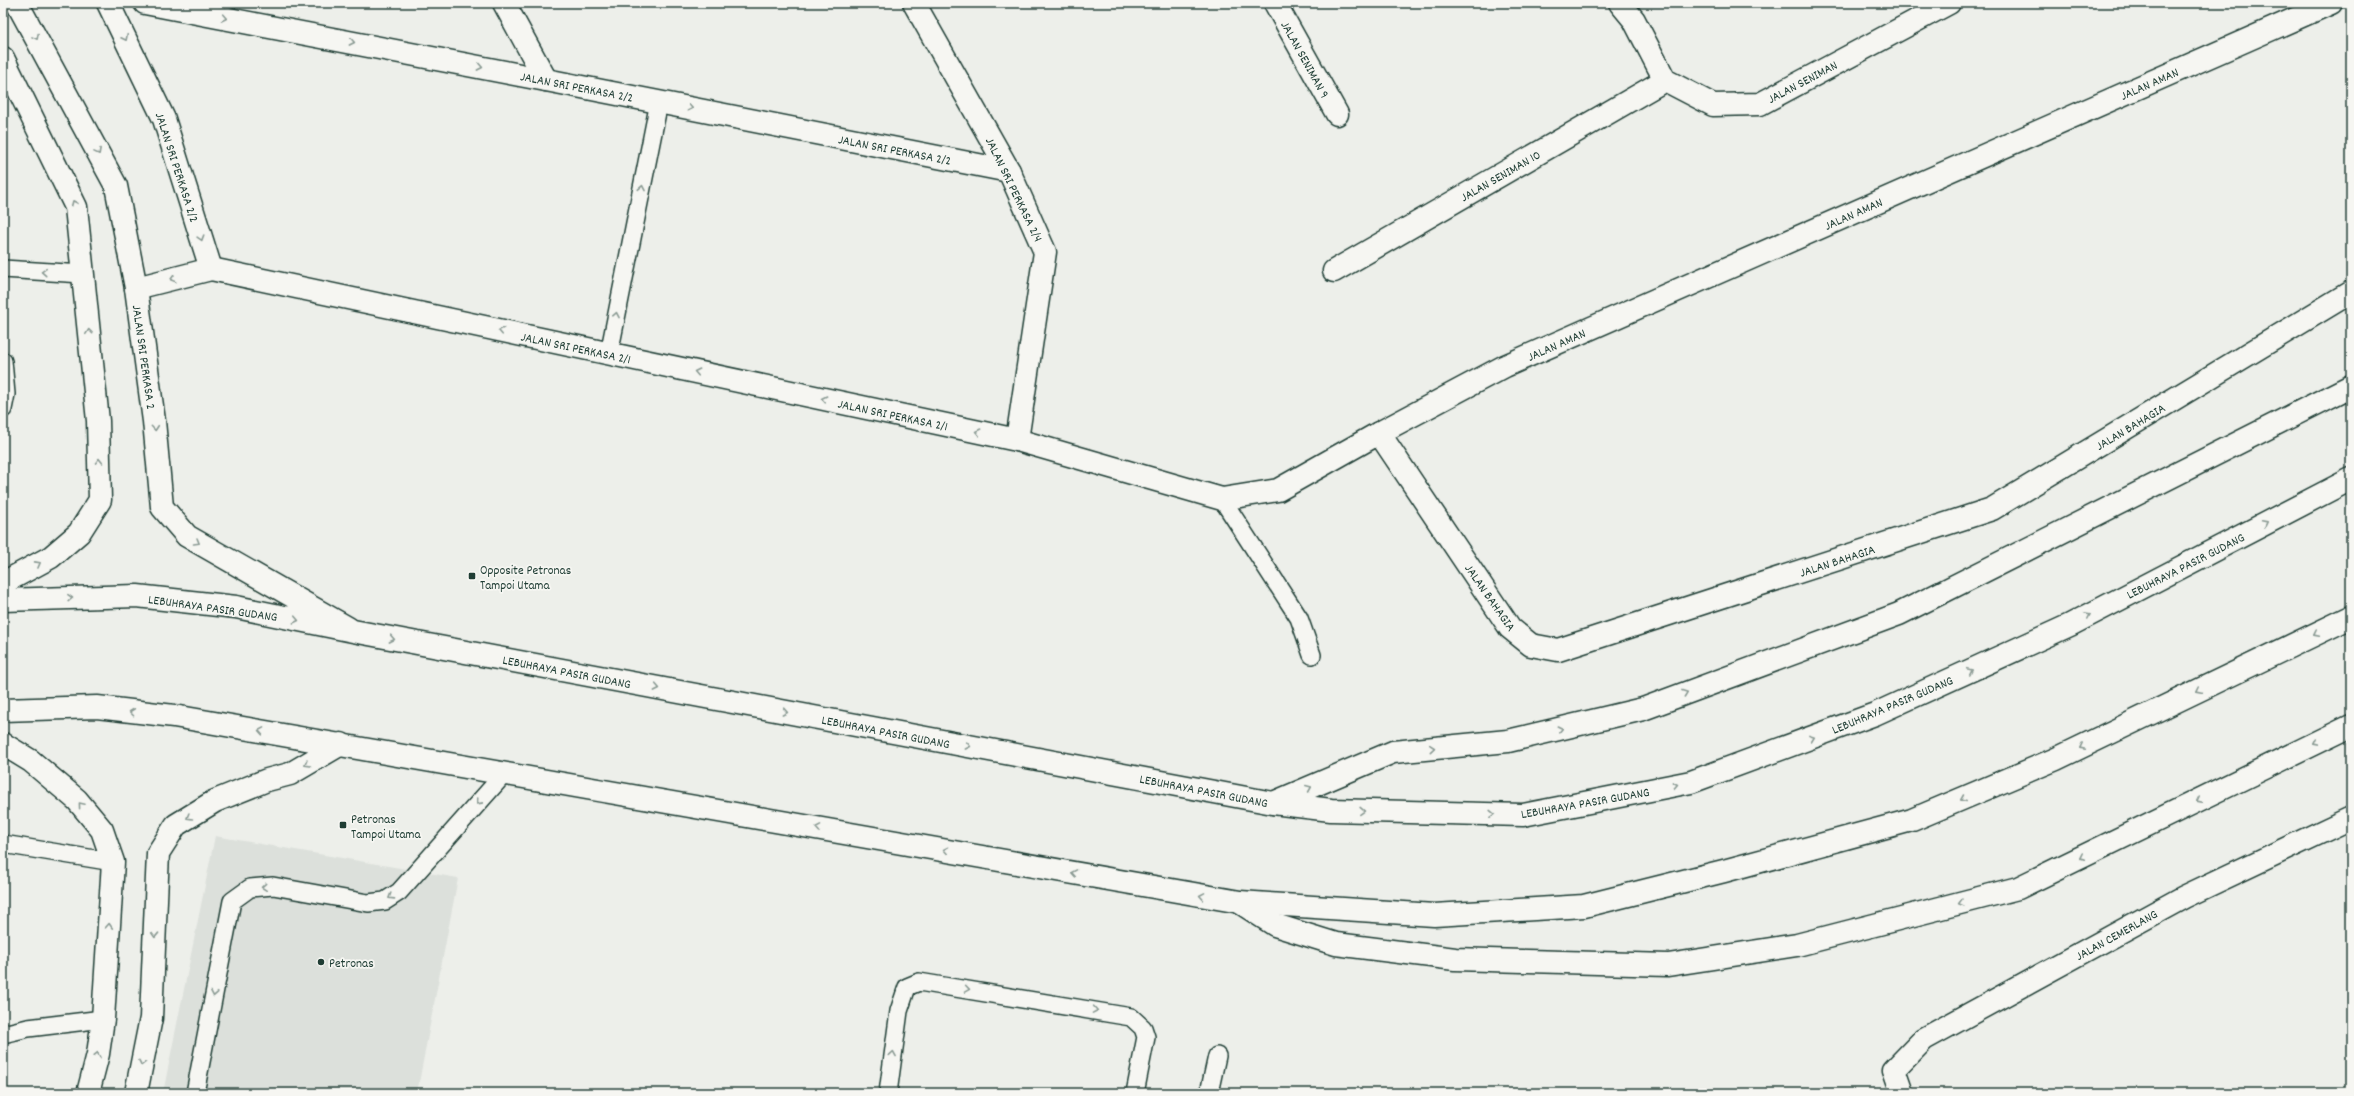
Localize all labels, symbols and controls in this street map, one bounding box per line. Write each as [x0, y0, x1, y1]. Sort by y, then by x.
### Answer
one-way arrow [221, 13, 227, 22]
street label: JALAN SENIMAN 9 [1275, 18, 1333, 102]
one-way arrow [31, 33, 39, 40]
one-way arrow [120, 34, 128, 41]
one-way arrow [349, 38, 355, 46]
street label: JALAN SENIMAN [1765, 57, 1842, 110]
one-way arrow [476, 62, 483, 70]
street label: JALAN AMAN [2118, 64, 2182, 107]
street label: JALAN SRI PERKASA 2/2 [518, 68, 635, 109]
one-way arrow [687, 103, 693, 111]
street label: JALAN SRI PERKASA 2/2 [149, 110, 202, 225]
street label: JALAN SRI PERKASA 2/2 [836, 131, 953, 172]
street label: JALAN SRI PERKASA 2/4 [979, 134, 1046, 246]
street label: JALAN SENIMAN 10 [1458, 146, 1545, 208]
one-way arrow [93, 147, 100, 155]
one-way arrow [637, 185, 646, 191]
street label: JALAN AMAN [1822, 194, 1886, 237]
one-way arrow [70, 200, 78, 207]
one-way arrow [196, 234, 205, 241]
one-way arrow [41, 267, 47, 276]
one-way arrow [170, 274, 177, 282]
street label: JALAN SRI PERKASA 2 [126, 304, 159, 411]
one-way arrow [612, 312, 620, 318]
street label: JALAN AMAN [1525, 325, 1589, 368]
one-way arrow [498, 327, 504, 335]
one-way arrow [84, 329, 93, 335]
street label: JALAN SRI PERKASA 2/1 [519, 329, 632, 370]
one-way arrow [694, 369, 700, 377]
one-way arrow [821, 396, 827, 404]
street label: JALAN SRI PERKASA 2/1 [836, 396, 949, 437]
street label: JALAN BAHAGIA [2093, 400, 2170, 456]
one-way arrow [150, 425, 159, 431]
one-way arrow [975, 429, 982, 437]
one-way arrow [95, 458, 103, 464]
one-way arrow [2261, 521, 2269, 528]
street label: LEBUHRAYA PASIR GUDANG [2124, 529, 2248, 605]
one-way arrow [193, 537, 200, 544]
street label: JALAN BAHAGIA [1798, 541, 1878, 584]
street label: JALAN BAHAGIA [1459, 561, 1519, 636]
one-way arrow [33, 562, 41, 569]
place label: Opposite Petronas Tampoi Utama [480, 562, 571, 596]
marker: Opposite Petronas Tampoi Utama [467, 571, 477, 581]
street label: LEBUHRAYA PASIR GUDANG [147, 591, 278, 628]
one-way arrow [67, 594, 73, 602]
one-way arrow [2084, 613, 2091, 620]
one-way arrow [293, 615, 299, 623]
one-way arrow [2313, 629, 2320, 637]
one-way arrow [389, 634, 395, 642]
street label: LEBUHRAYA PASIR GUDANG [501, 652, 632, 695]
one-way arrow [1966, 667, 1973, 675]
street label: LEBUHRAYA PASIR GUDANG [1829, 672, 1957, 740]
one-way arrow [654, 683, 660, 692]
one-way arrow [2196, 685, 2203, 693]
one-way arrow [1681, 690, 1688, 698]
one-way arrow [129, 707, 135, 716]
one-way arrow [782, 707, 788, 716]
street label: LEBUHRAYA PASIR GUDANG [820, 712, 951, 755]
one-way arrow [1557, 725, 1563, 733]
one-way arrow [258, 727, 264, 736]
one-way arrow [1808, 734, 1815, 742]
one-way arrow [2313, 738, 2320, 746]
one-way arrow [965, 741, 971, 750]
one-way arrow [2078, 742, 2086, 750]
one-way arrow [1429, 744, 1435, 753]
one-way arrow [304, 759, 311, 766]
street label: LEBUHRAYA PASIR GUDANG [1138, 771, 1269, 814]
one-way arrow [1672, 782, 1678, 790]
one-way arrow [1306, 784, 1313, 792]
street label: LEBUHRAYA PASIR GUDANG [1520, 784, 1651, 825]
one-way arrow [1959, 794, 1966, 802]
one-way arrow [2196, 796, 2204, 803]
one-way arrow [477, 797, 484, 804]
one-way arrow [79, 802, 86, 810]
one-way arrow [1359, 807, 1365, 815]
one-way arrow [1489, 810, 1495, 818]
place label: Petronas Tampoi Utama [351, 811, 421, 845]
one-way arrow [186, 812, 193, 820]
marker: Petronas Tampoi Utama [338, 820, 348, 830]
one-way arrow [815, 824, 821, 833]
one-way arrow [943, 847, 949, 855]
one-way arrow [2079, 852, 2086, 860]
one-way arrow [1071, 869, 1077, 878]
one-way arrow [261, 882, 267, 891]
one-way arrow [388, 892, 395, 899]
one-way arrow [1199, 892, 1205, 900]
one-way arrow [1958, 898, 1964, 906]
street label: JALAN CEMERLANG [2073, 906, 2162, 967]
one-way arrow [104, 923, 113, 929]
one-way arrow [151, 932, 159, 938]
place label: Petronas [329, 955, 374, 974]
marker: Petronas [316, 957, 326, 967]
one-way arrow [964, 984, 970, 993]
one-way arrow [210, 991, 219, 997]
one-way arrow [1092, 1006, 1098, 1014]
one-way arrow [888, 1051, 897, 1057]
one-way arrow [93, 1052, 101, 1058]
one-way arrow [138, 1060, 146, 1067]

